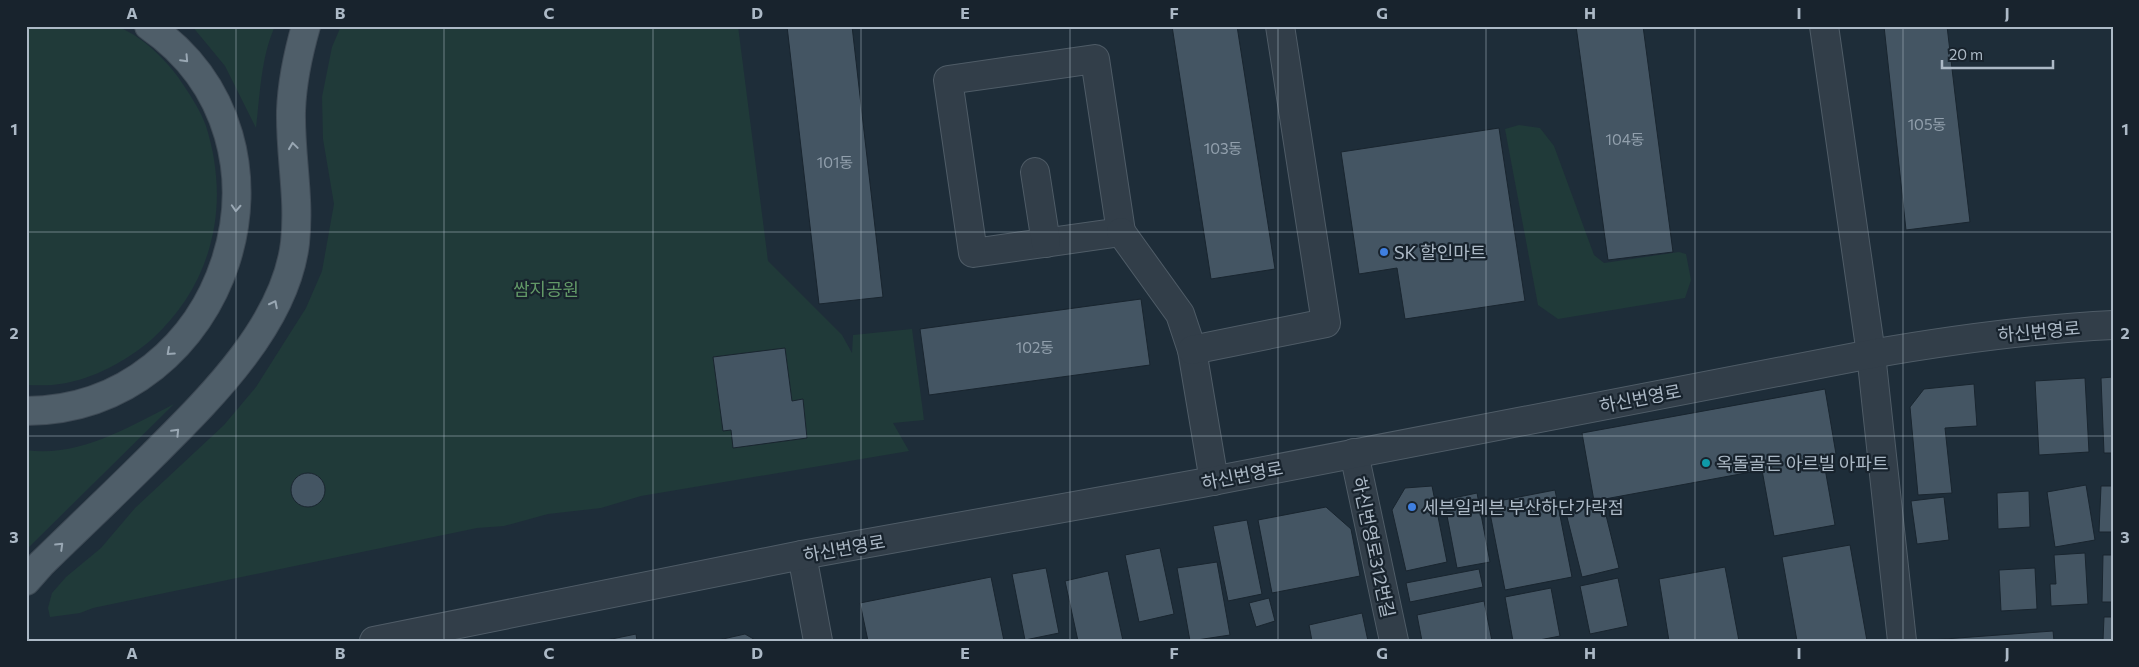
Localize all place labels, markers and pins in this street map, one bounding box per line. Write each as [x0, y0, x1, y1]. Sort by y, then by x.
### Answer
place label: SK 할인마트 [1394, 241, 1486, 263]
marker: SK 할인마트 [1378, 246, 1390, 258]
place label: 옥돌골든 아르빌 아파트 [1716, 452, 1889, 474]
marker: 옥돌골든 아르빌 아파트 [1700, 457, 1712, 469]
place label: 세븐일레븐 부산하단가락점 [1422, 496, 1624, 518]
marker: 세븐일레븐 부산하단가락점 [1406, 501, 1418, 513]

